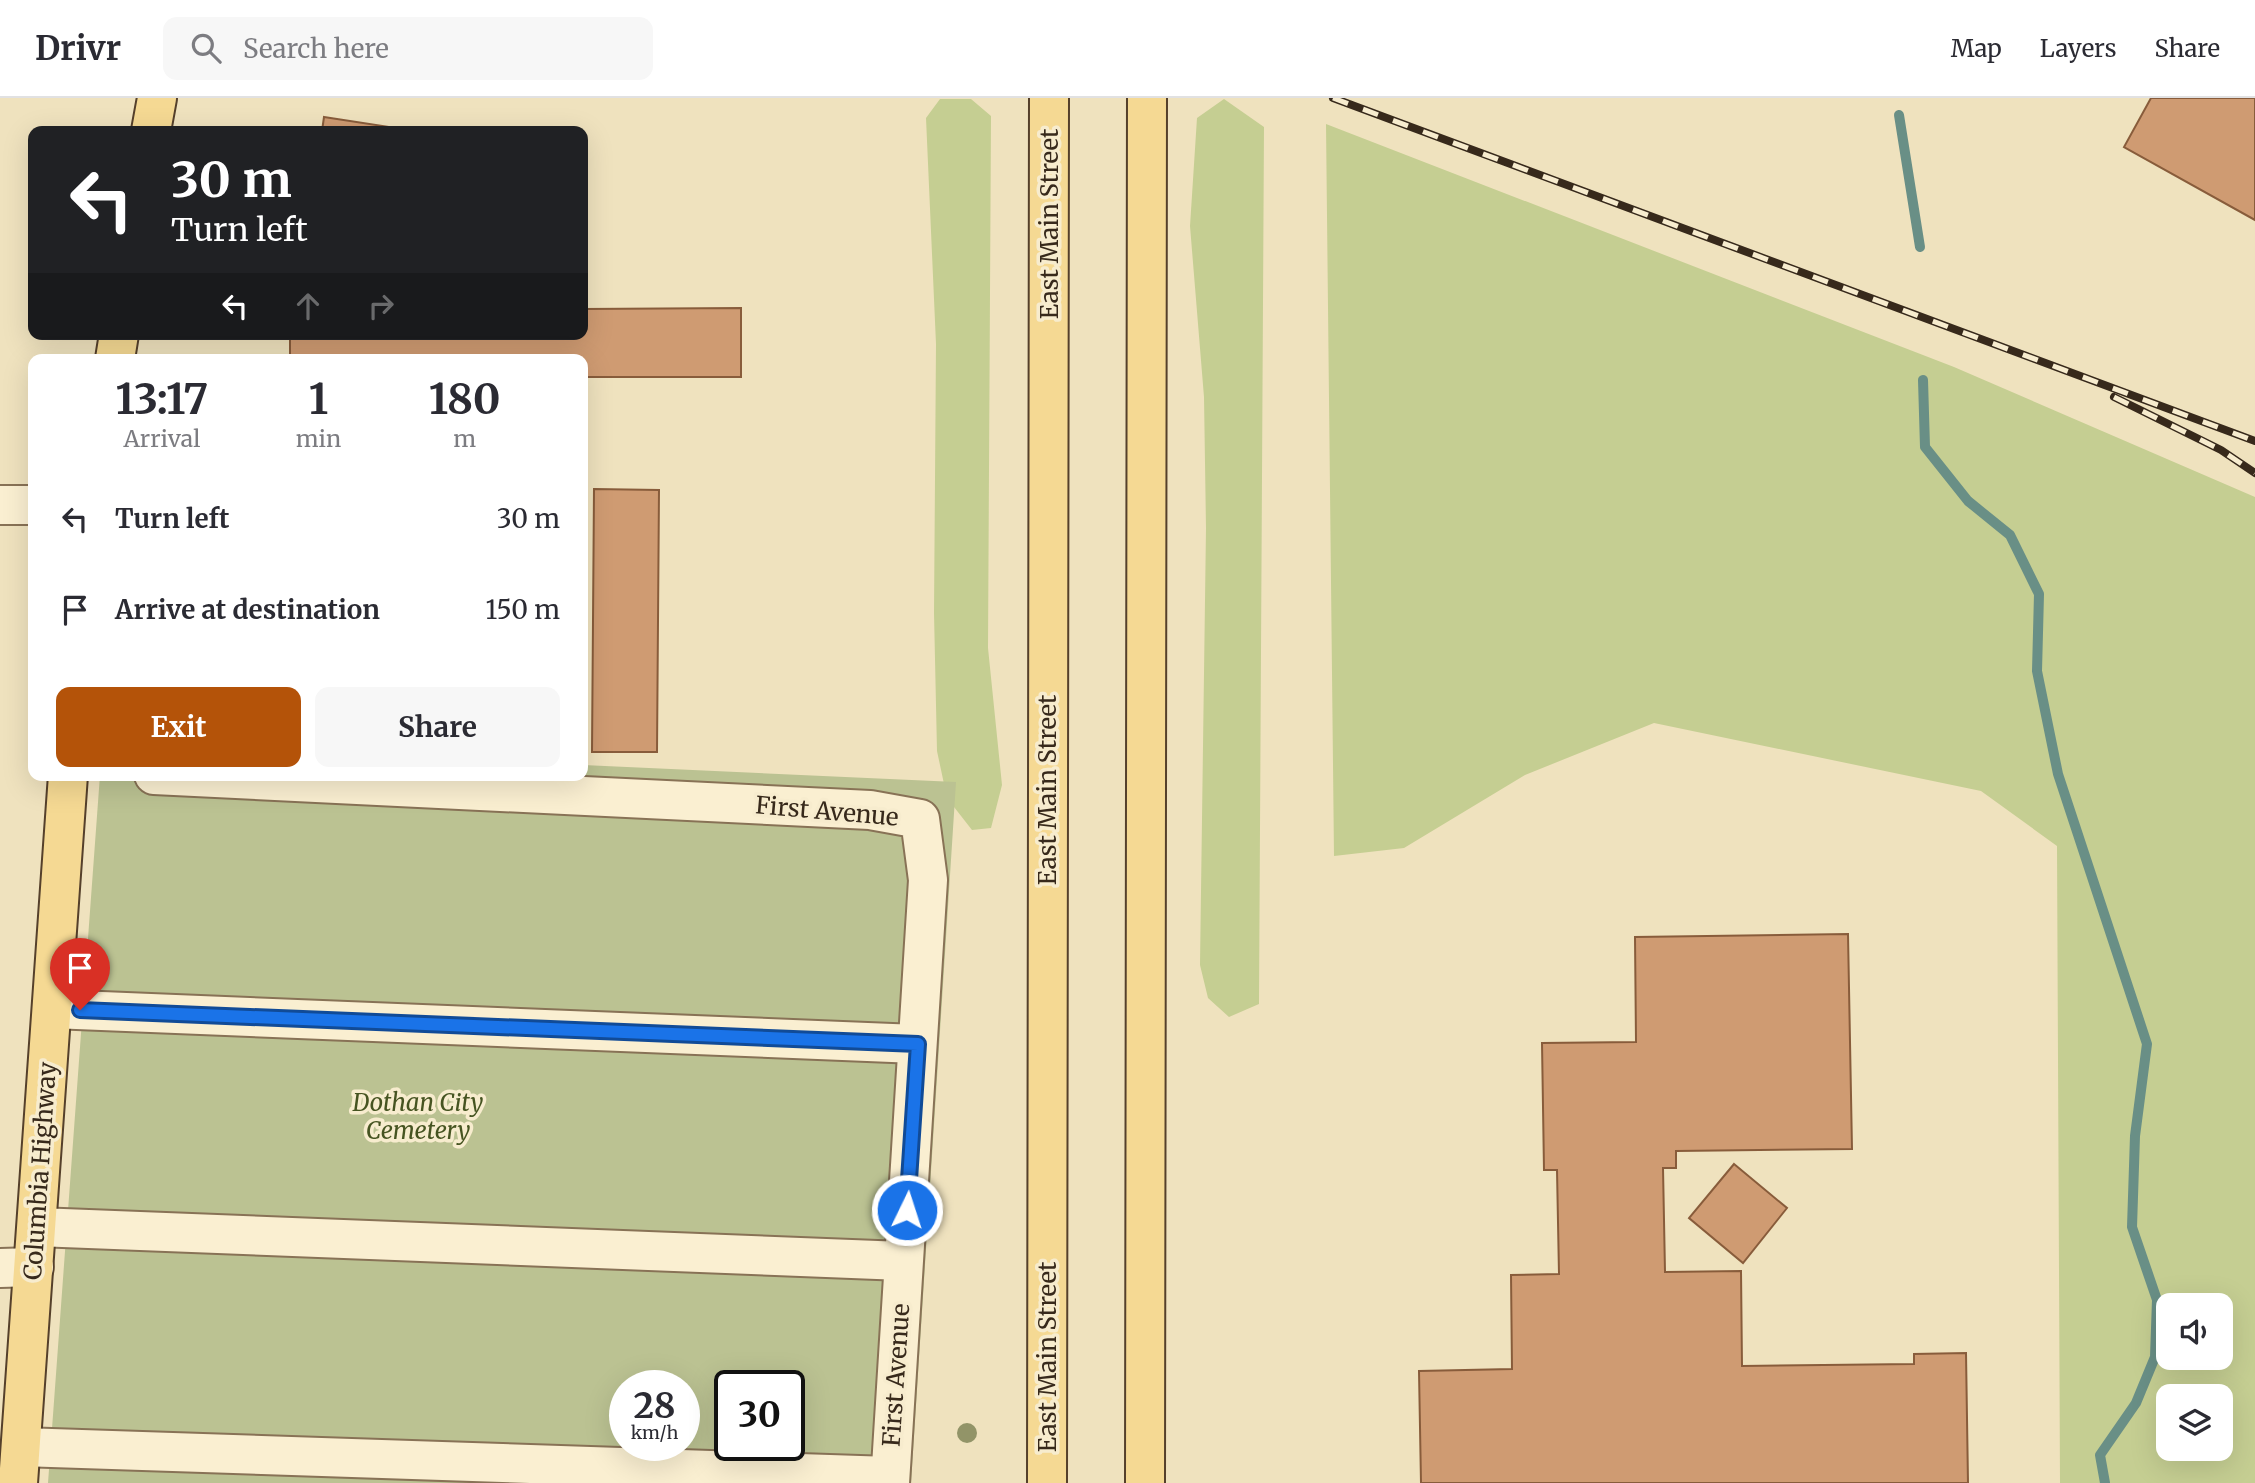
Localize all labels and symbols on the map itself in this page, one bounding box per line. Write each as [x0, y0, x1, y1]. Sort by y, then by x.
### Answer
street label: East Main Street [1034, 128, 1065, 319]
street label: East Main Street [1032, 694, 1063, 885]
street label: First Avenue [754, 789, 900, 833]
pin [50, 938, 110, 1010]
street label: Columbia Highway [17, 1061, 63, 1281]
park label: Dothan City Cemetery [352, 1087, 483, 1146]
position arrow [870, 1173, 944, 1247]
street label: East Main Street [1032, 1261, 1063, 1452]
street label: First Avenue [876, 1302, 916, 1448]
speed limit sign: 30 [714, 1370, 805, 1461]

